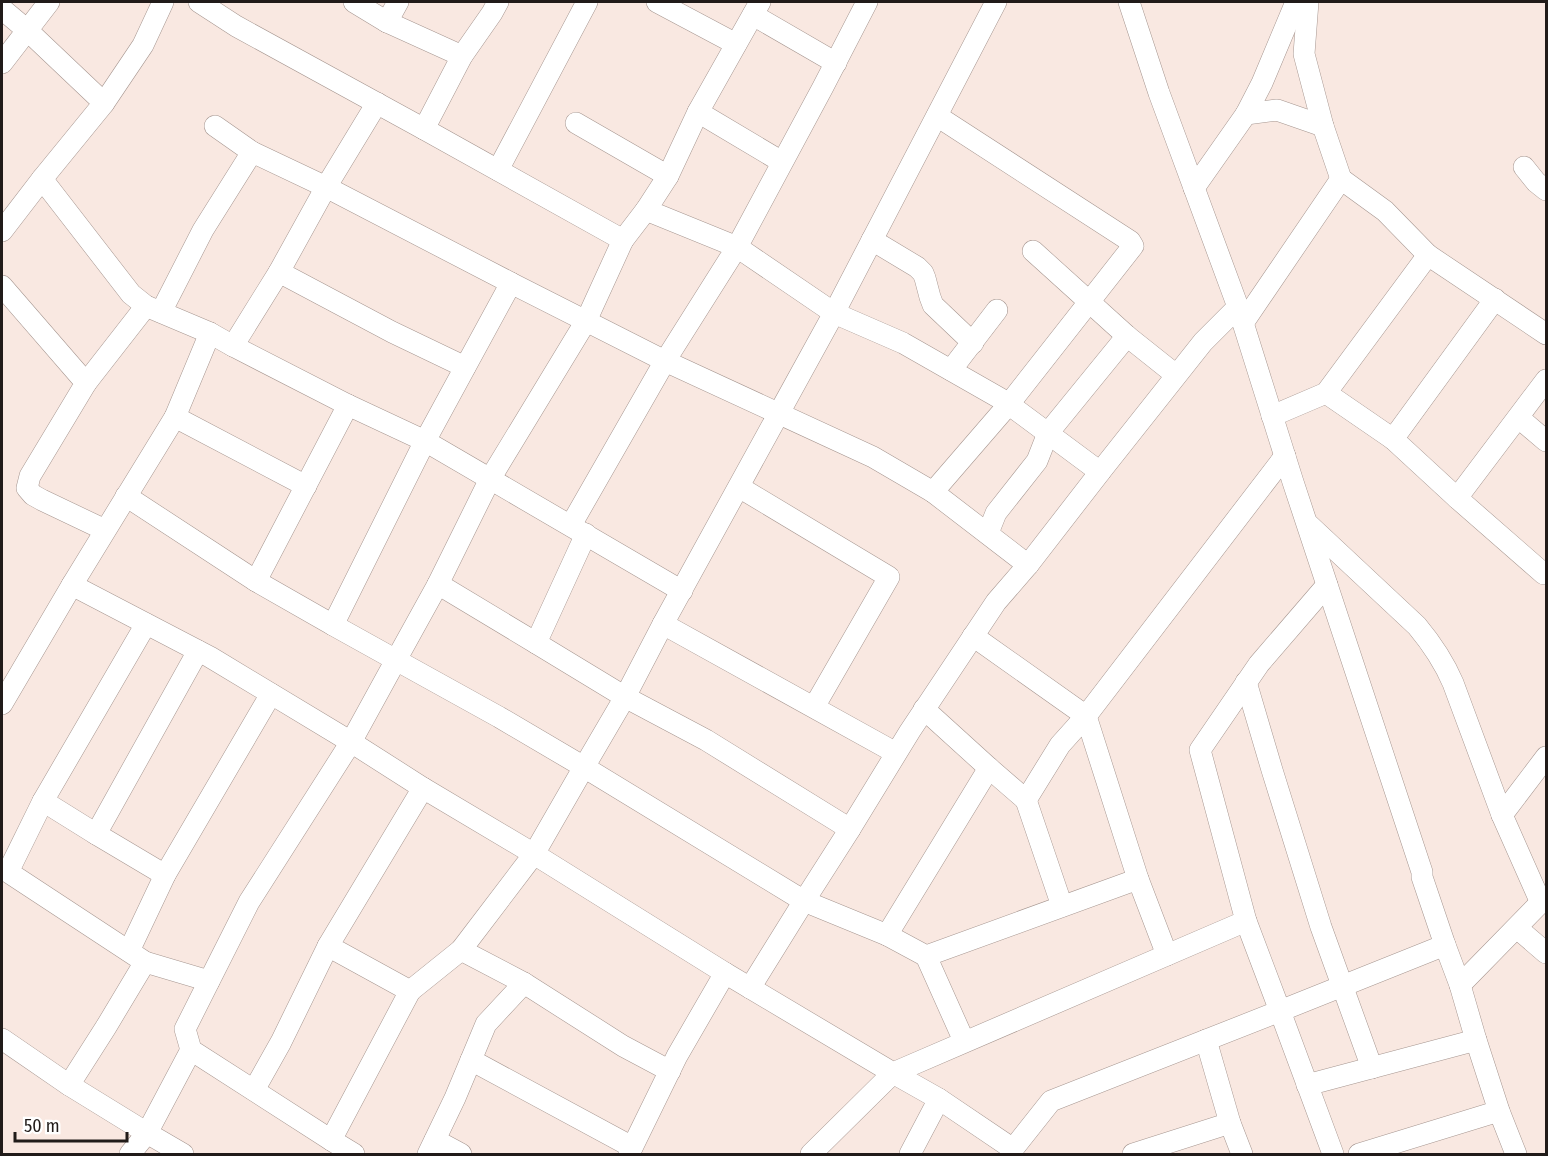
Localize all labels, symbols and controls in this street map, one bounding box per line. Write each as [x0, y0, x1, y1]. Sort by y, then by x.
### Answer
scale bar [15, 1105, 128, 1143]
text: 50 m [24, 1115, 60, 1137]

